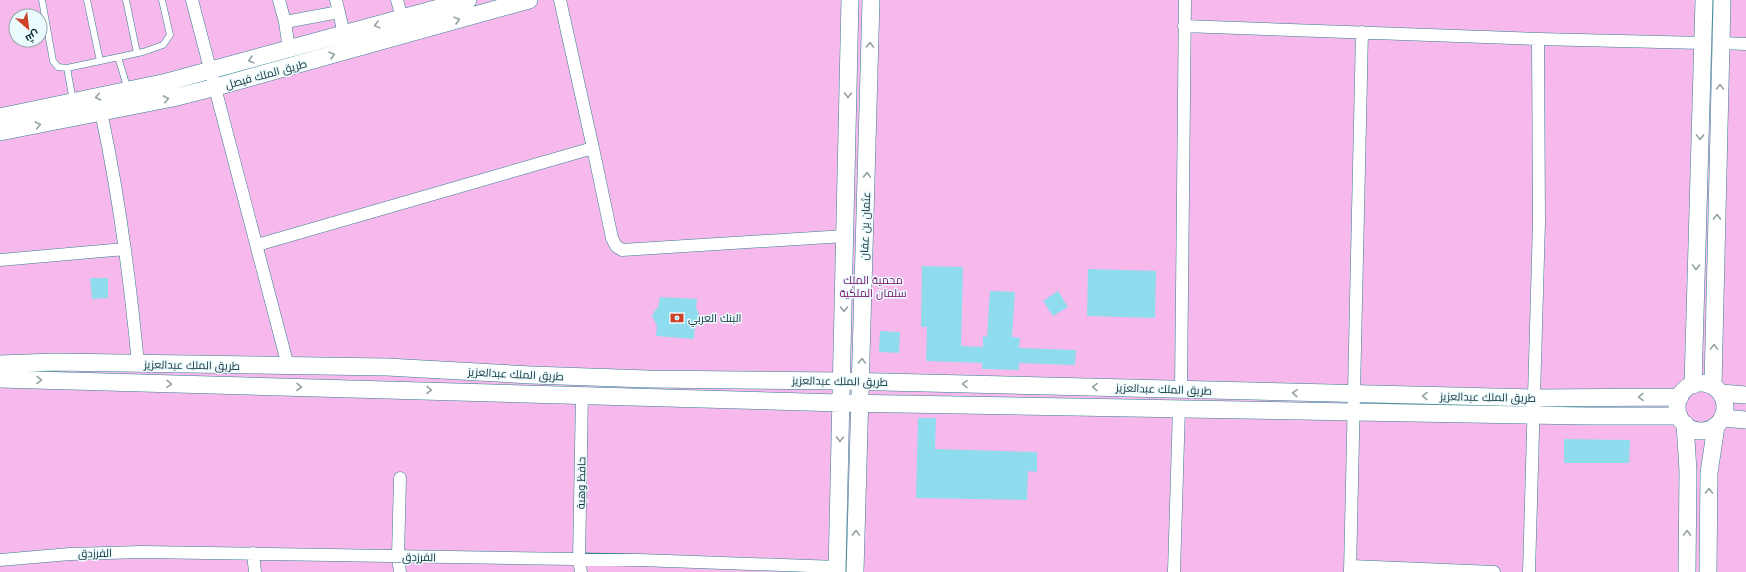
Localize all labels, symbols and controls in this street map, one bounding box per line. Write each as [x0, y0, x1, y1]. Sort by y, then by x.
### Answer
north arrow [8, 8, 48, 48]
one-way arrow [453, 16, 460, 25]
one-way arrow [373, 20, 380, 29]
text: ش [23, 27, 42, 45]
one-way arrow [866, 42, 874, 48]
one-way arrow [329, 52, 335, 60]
one-way arrow [248, 55, 254, 63]
street label: طريق الملك فيصل [224, 57, 308, 92]
one-way arrow [1716, 84, 1724, 90]
one-way arrow [95, 92, 101, 100]
one-way arrow [844, 92, 852, 98]
one-way arrow [163, 96, 169, 104]
one-way arrow [35, 121, 41, 129]
one-way arrow [1696, 134, 1704, 140]
one-way arrow [862, 172, 871, 178]
street label: عثمان بن عفان [858, 192, 873, 261]
one-way arrow [1713, 214, 1721, 220]
one-way arrow [1692, 264, 1700, 270]
park label: محمية الملك سلمان الملكية [839, 274, 907, 300]
one-way arrow [840, 306, 848, 312]
bank icon: البنك العربي [669, 310, 685, 326]
place label: البنك العربي [688, 312, 741, 327]
one-way arrow [1710, 344, 1718, 350]
street label: طريق الملك عبدالعزيز [143, 358, 240, 373]
one-way arrow [857, 358, 866, 364]
street label: طريق الملك عبدالعزيز [467, 365, 564, 384]
street label: طريق الملك عبدالعزيز [791, 374, 888, 389]
one-way arrow [36, 376, 42, 384]
one-way arrow [166, 379, 172, 388]
one-way arrow [962, 380, 968, 388]
street label: طريق الملك عبدالعزيز [1115, 381, 1212, 398]
one-way arrow [296, 383, 302, 391]
one-way arrow [1092, 383, 1098, 391]
one-way arrow [426, 386, 432, 394]
one-way arrow [1292, 389, 1298, 397]
street label: طريق الملك عبدالعزيز [1439, 390, 1536, 405]
one-way arrow [1422, 392, 1428, 400]
one-way arrow [1638, 393, 1644, 401]
one-way arrow [836, 436, 844, 442]
street label: حافظ وهبة [575, 457, 588, 509]
one-way arrow [1705, 488, 1713, 494]
one-way arrow [852, 530, 860, 536]
one-way arrow [1683, 530, 1691, 536]
street label: الفرزدق [78, 547, 112, 560]
street label: الفرزدق [402, 551, 436, 564]

